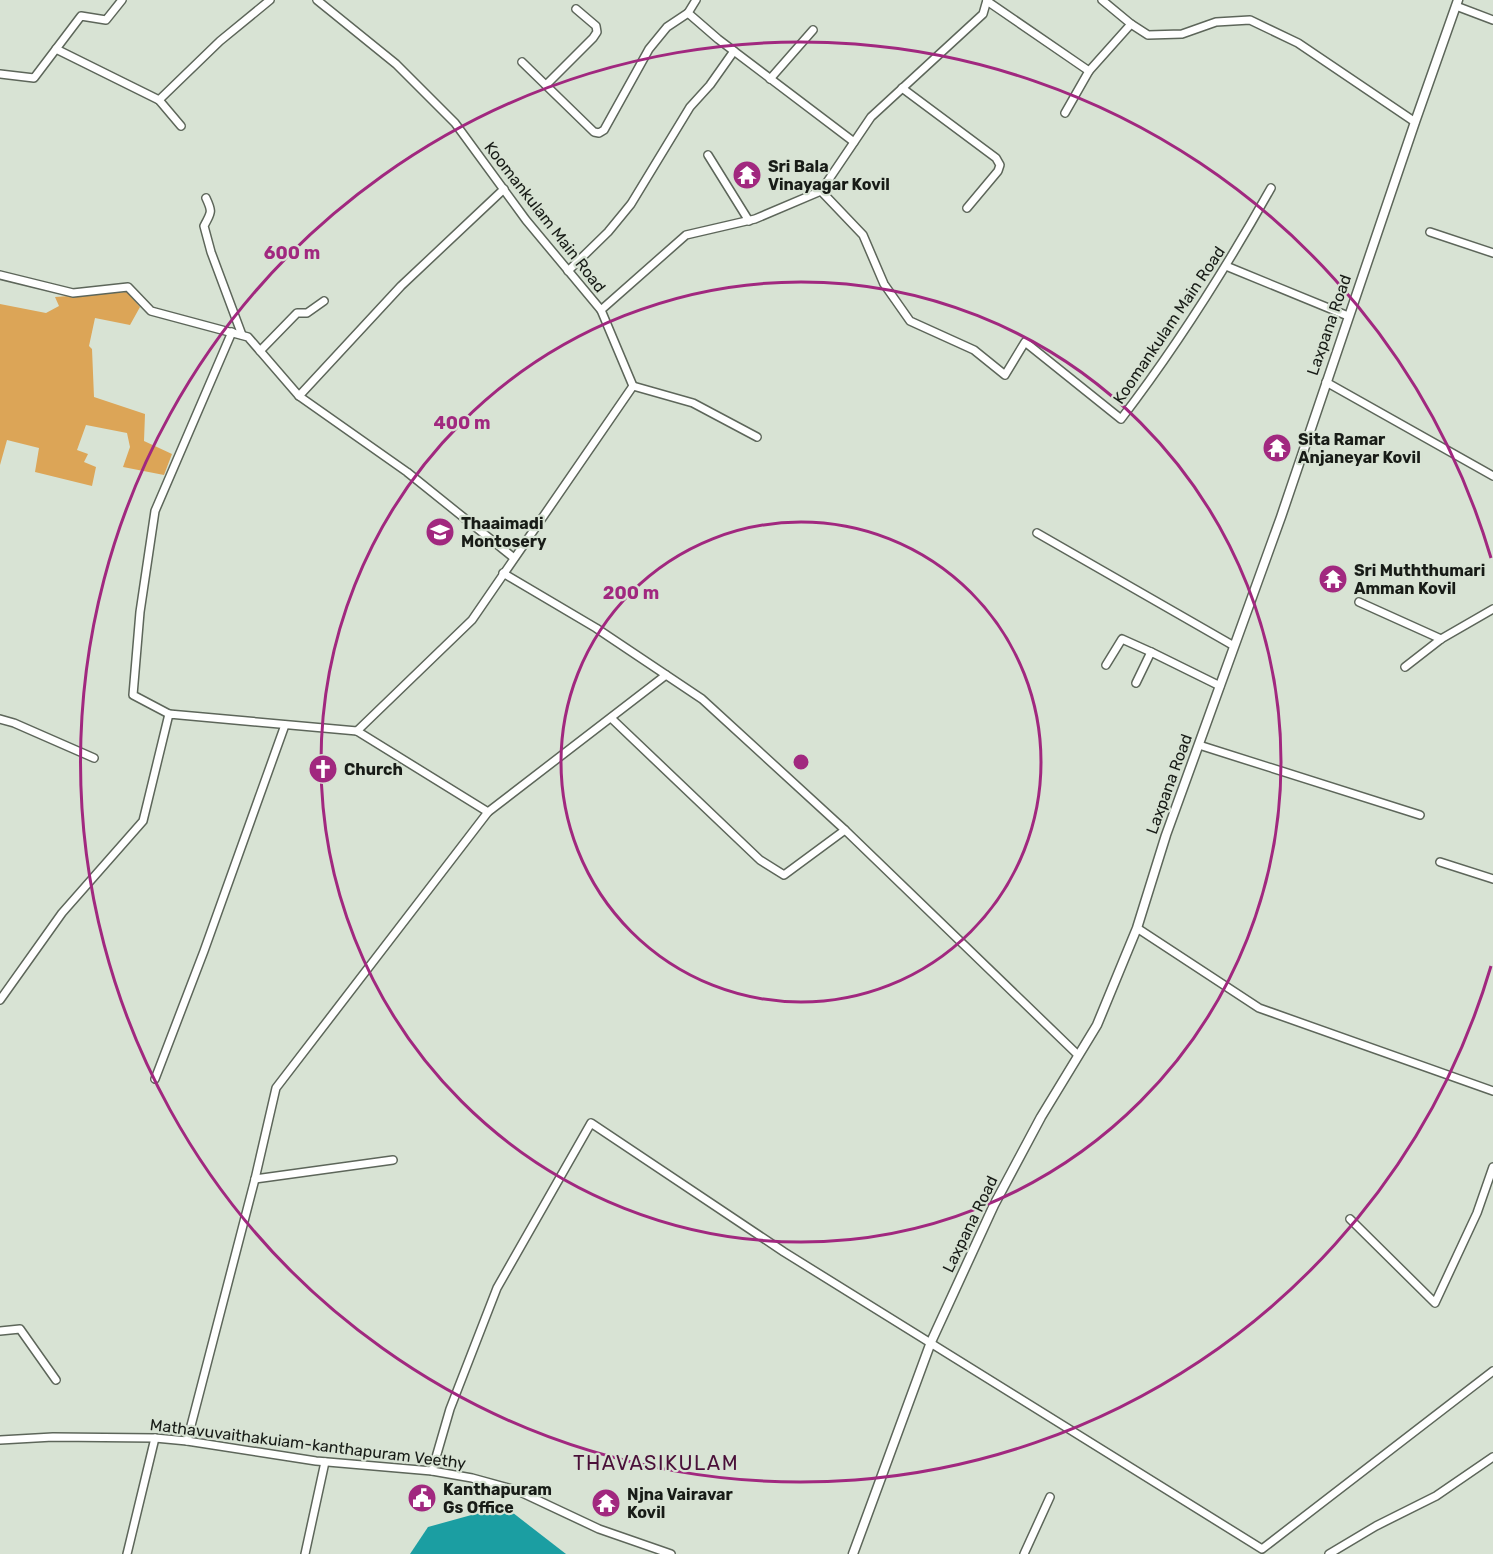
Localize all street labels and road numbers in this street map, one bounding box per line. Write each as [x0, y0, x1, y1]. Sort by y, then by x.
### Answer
street label: Koomankulam Main Road [480, 138, 610, 296]
street label: Koomankulam Main Road [1109, 243, 1229, 407]
street label: Laxpana Road [1303, 272, 1355, 378]
street label: Laxpana Road [1142, 731, 1196, 837]
street label: Laxpana Road [938, 1173, 1002, 1275]
street label: Mathavuvaithakuiam-kanthapuram Veethy [149, 1415, 467, 1473]

